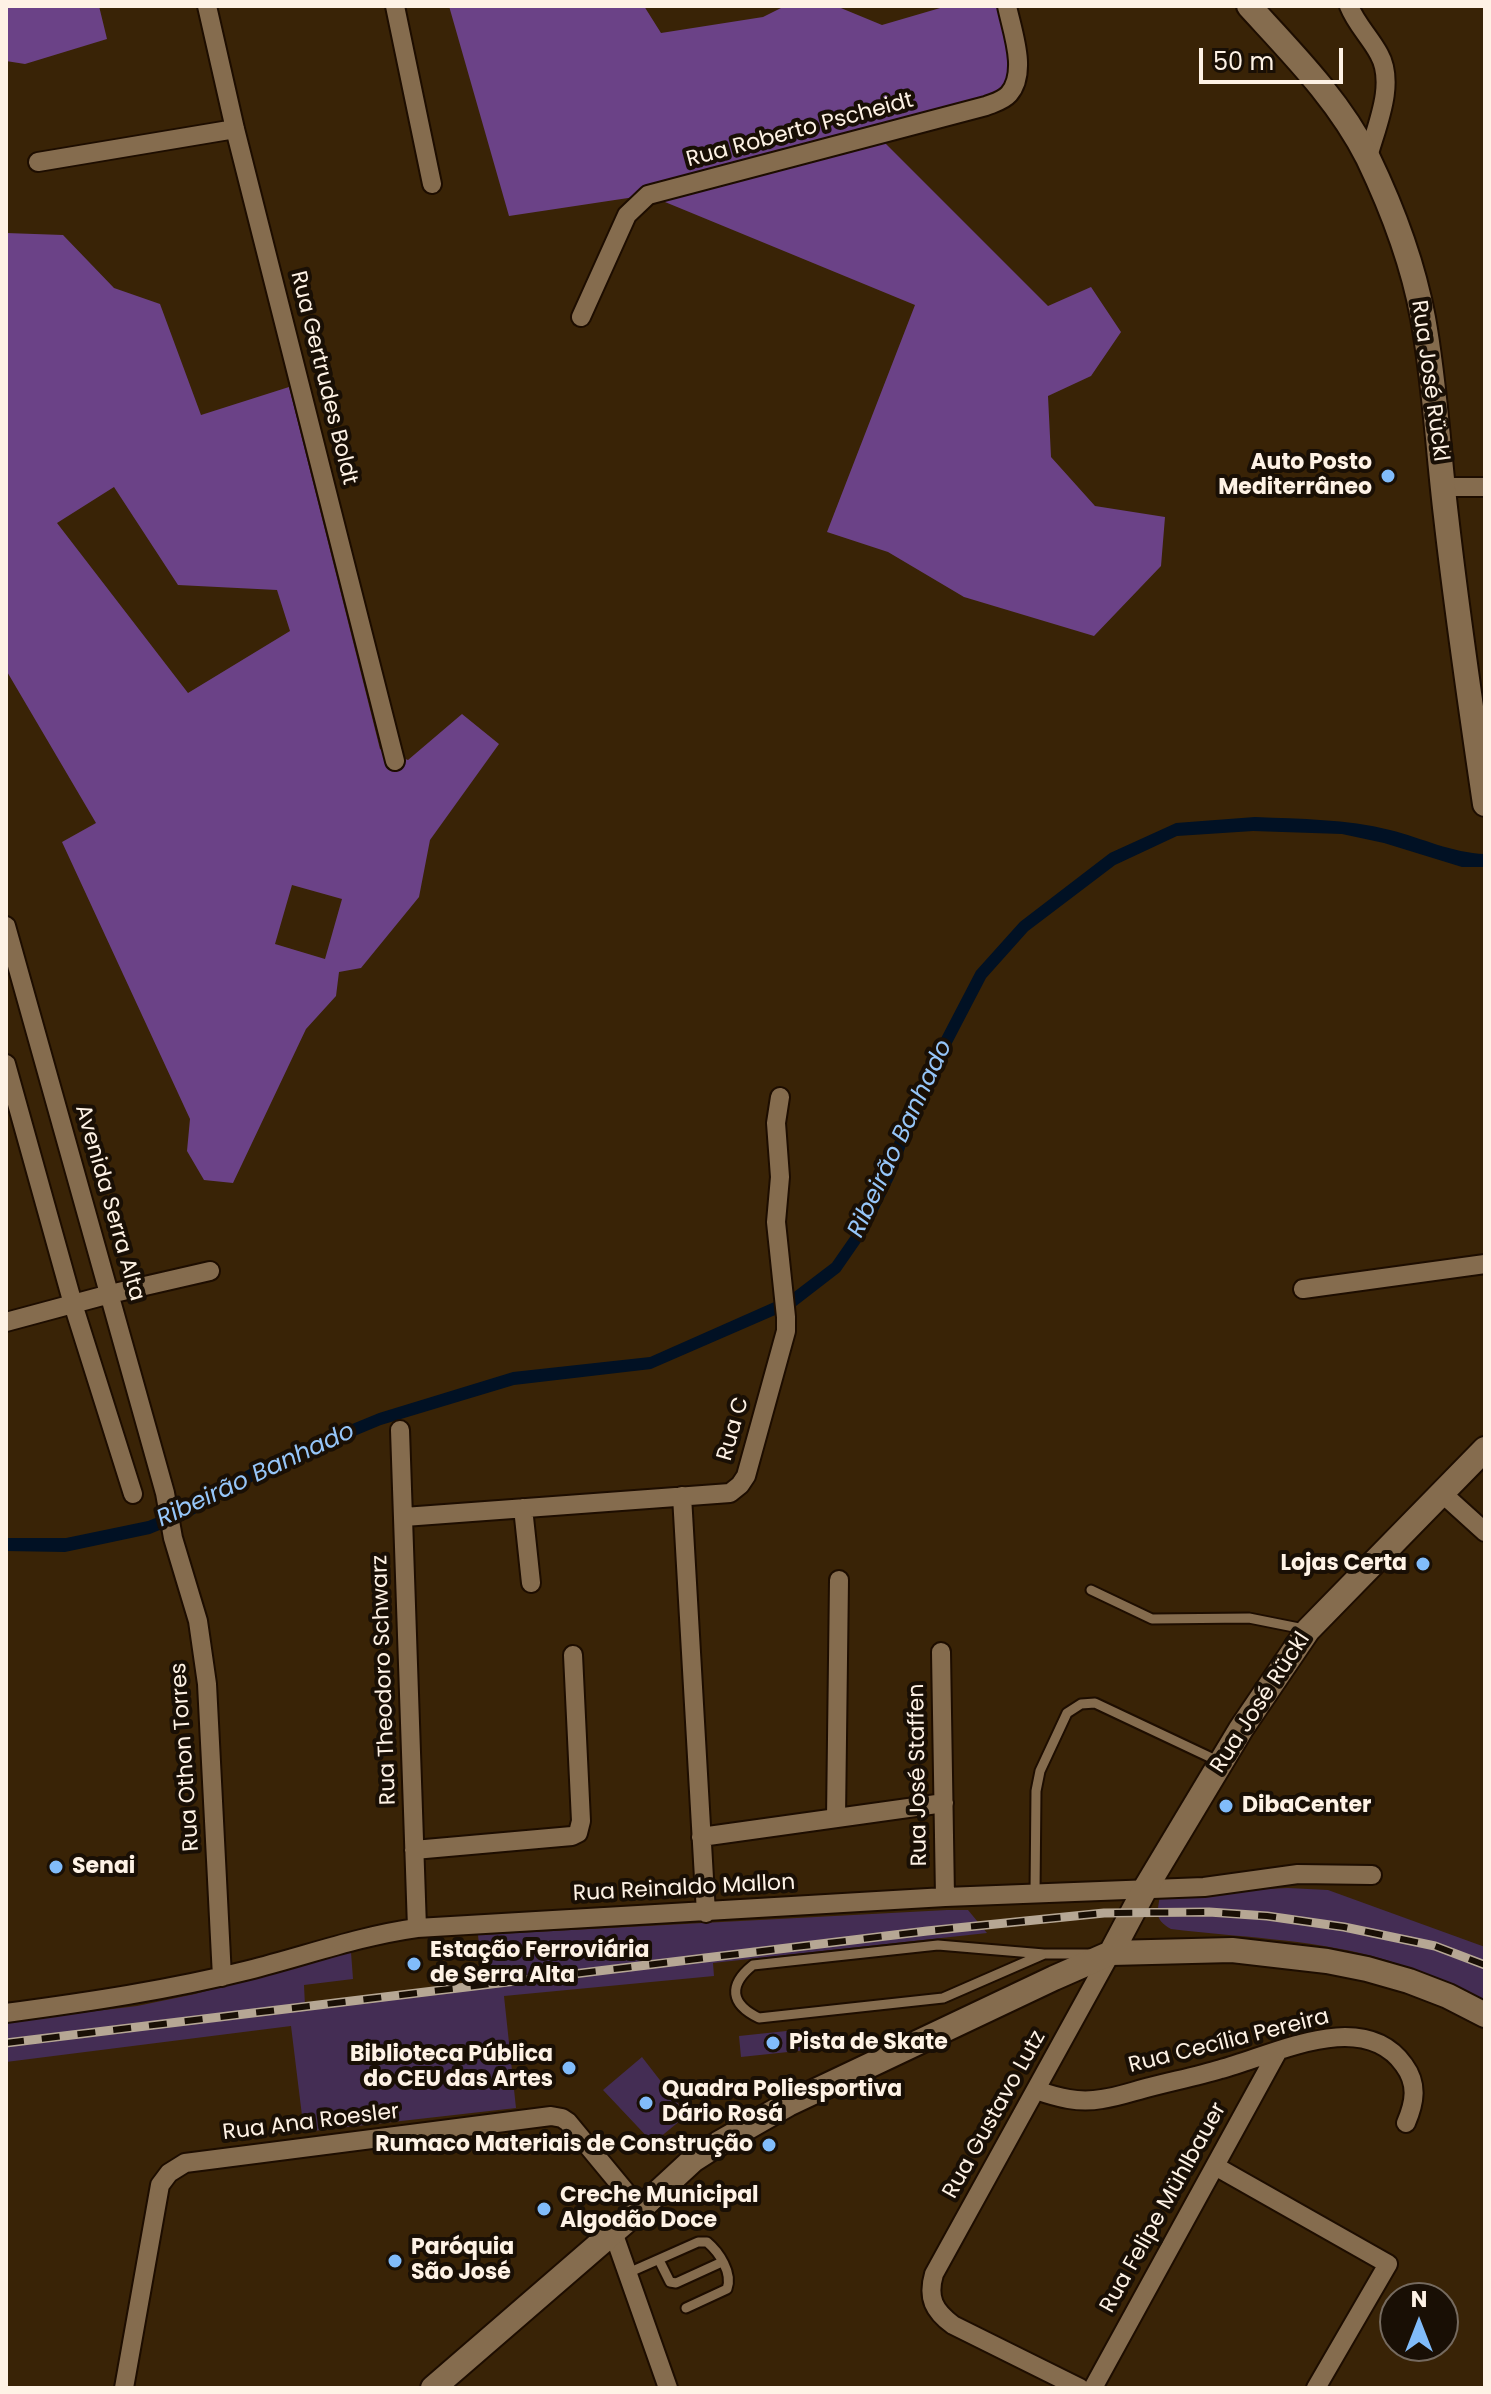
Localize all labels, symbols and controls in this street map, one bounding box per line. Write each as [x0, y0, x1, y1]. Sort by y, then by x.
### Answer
scale bar [1203, 32, 1347, 82]
text: 50 m [1213, 45, 1274, 78]
street label: Rua Roberto Pscheidt [684, 88, 916, 174]
street label: Rua Gertrudes Boldt [284, 268, 362, 488]
street label: Rua José Rückl [1405, 299, 1453, 463]
place label: Auto Posto Mediterrâneo [1218, 450, 1372, 502]
marker: Auto Posto Mediterrâneo [1379, 467, 1397, 485]
water label: Ribeirão Banhado [843, 1036, 959, 1242]
street label: Avenida Serra Alta [68, 1102, 150, 1304]
street label: Rua C [712, 1394, 756, 1464]
water label: Ribeirão Banhado [153, 1418, 359, 1534]
place label: Lojas Certa [1281, 1551, 1407, 1577]
street label: Rua Theodoro Schwarz [367, 1554, 403, 1806]
marker: Lojas Certa [1414, 1555, 1432, 1573]
street label: Rua José Rückl [1206, 1628, 1316, 1778]
street label: Rua Othon Torres [166, 1662, 206, 1852]
street label: Rua José Staffen [904, 1683, 934, 1867]
place label: DibaCenter [1242, 1793, 1371, 1819]
marker: DibaCenter [1217, 1797, 1235, 1815]
place label: Senai [72, 1854, 135, 1880]
marker: Senai [47, 1858, 65, 1876]
street label: Rua Reinaldo Mallon [572, 1870, 796, 1908]
place label: Estação Ferroviária de Serra Alta [430, 1938, 649, 1990]
marker: Estação Ferroviária de Serra Alta [405, 1955, 423, 1973]
street label: Rua Cecília Pereira [1126, 2004, 1332, 2080]
street label: Rua Gustavo Lutz [938, 2027, 1052, 2203]
place label: Pista de Skate [789, 2030, 948, 2056]
marker: Pista de Skate [764, 2034, 782, 2052]
place label: Biblioteca Pública do CEU das Artes [350, 2042, 553, 2094]
marker: Biblioteca Pública do CEU das Artes [560, 2059, 578, 2077]
place label: Quadra Poliesportiva Dário Rosá [662, 2077, 902, 2128]
marker: Quadra Poliesportiva Dário Rosá [637, 2094, 655, 2112]
street label: Rua Felipe Mühlbauer [1095, 2098, 1233, 2318]
street label: Rua Ana Roesler [221, 2099, 401, 2147]
place label: Rumaco Materiais de Construção [375, 2132, 753, 2158]
marker: Rumaco Materiais de Construção [760, 2136, 778, 2154]
place label: Creche Municipal Algodão Doce [560, 2183, 759, 2234]
marker: Creche Municipal Algodão Doce [535, 2200, 553, 2218]
place label: Paróquia São José [411, 2235, 514, 2286]
marker: Paróquia São José [386, 2252, 404, 2270]
north arrow [1379, 2282, 1459, 2362]
text: N [1411, 2284, 1427, 2315]

